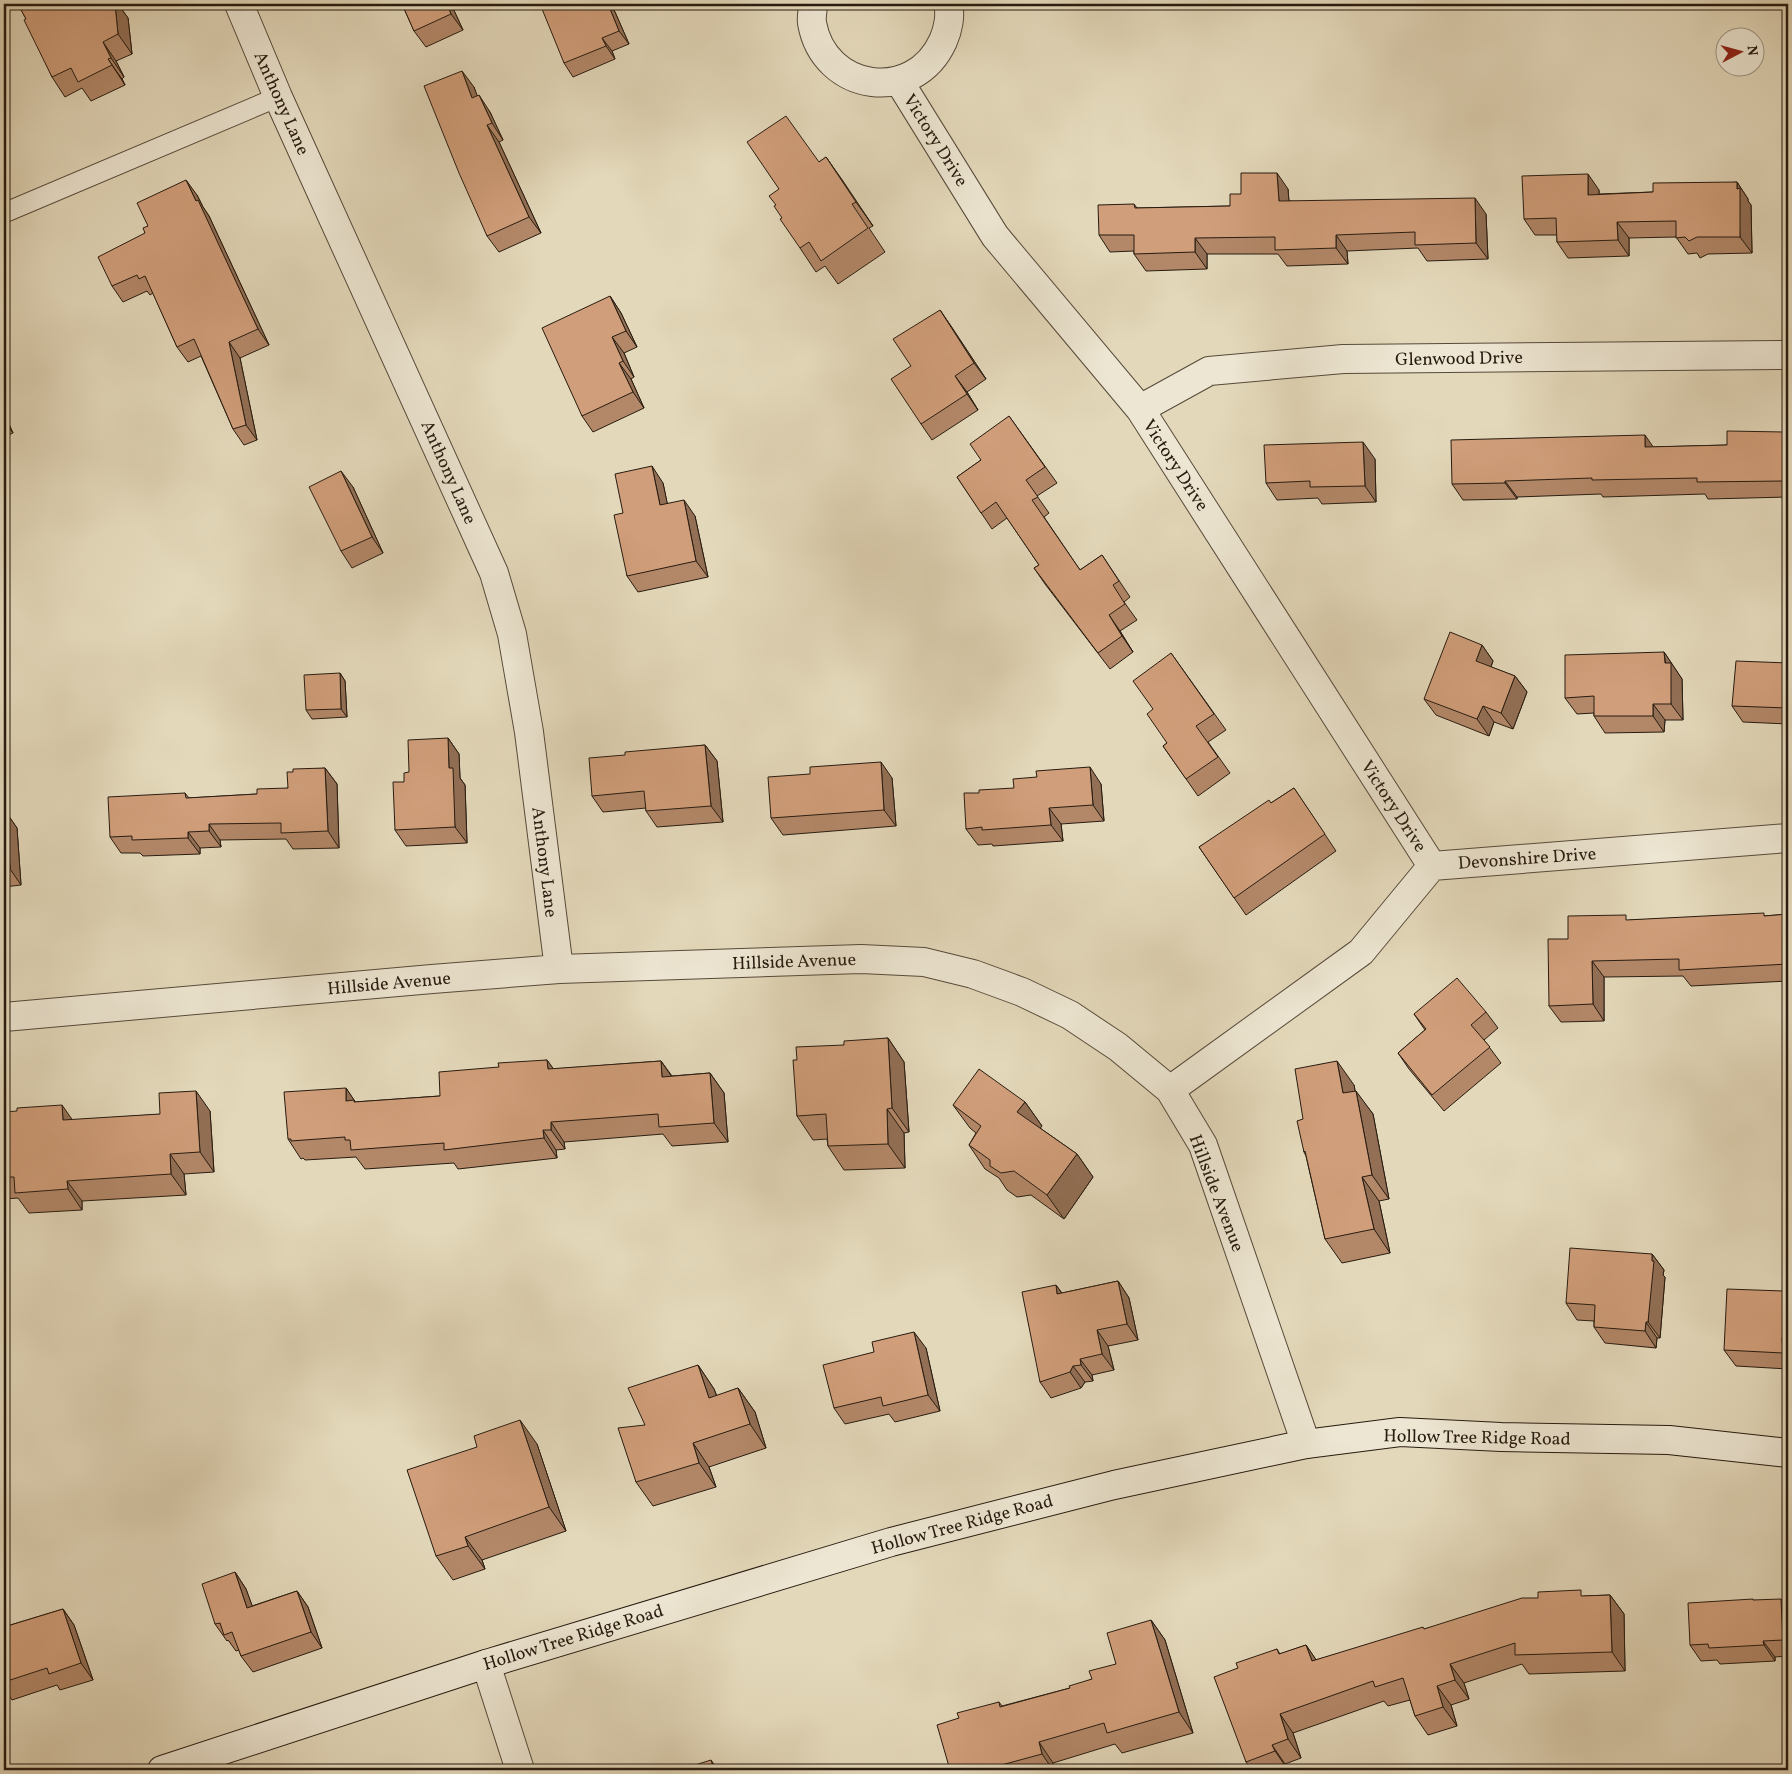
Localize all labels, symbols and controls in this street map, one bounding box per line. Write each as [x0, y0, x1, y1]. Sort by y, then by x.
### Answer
north arrow [1714, 28, 1764, 78]
text: N [1741, 45, 1761, 57]
street label: Anthony Lane [247, 48, 315, 159]
street label: Victory Drive [896, 90, 973, 192]
street label: Glenwood Drive [1395, 346, 1523, 373]
street label: Victory Drive [1136, 415, 1214, 517]
street label: Anthony Lane [414, 417, 482, 528]
street label: Victory Drive [1354, 756, 1432, 858]
street label: Anthony Lane [524, 805, 563, 919]
street label: Devonshire Drive [1457, 842, 1597, 877]
street label: Hillside Avenue [732, 948, 856, 977]
street label: Hillside Avenue [326, 967, 452, 1002]
street label: Hillside Avenue [1182, 1131, 1249, 1256]
street label: Hollow Tree Ridge Road [1383, 1424, 1571, 1453]
street label: Hollow Tree Ridge Road [869, 1489, 1056, 1562]
street label: Hollow Tree Ridge Road [480, 1599, 667, 1678]

